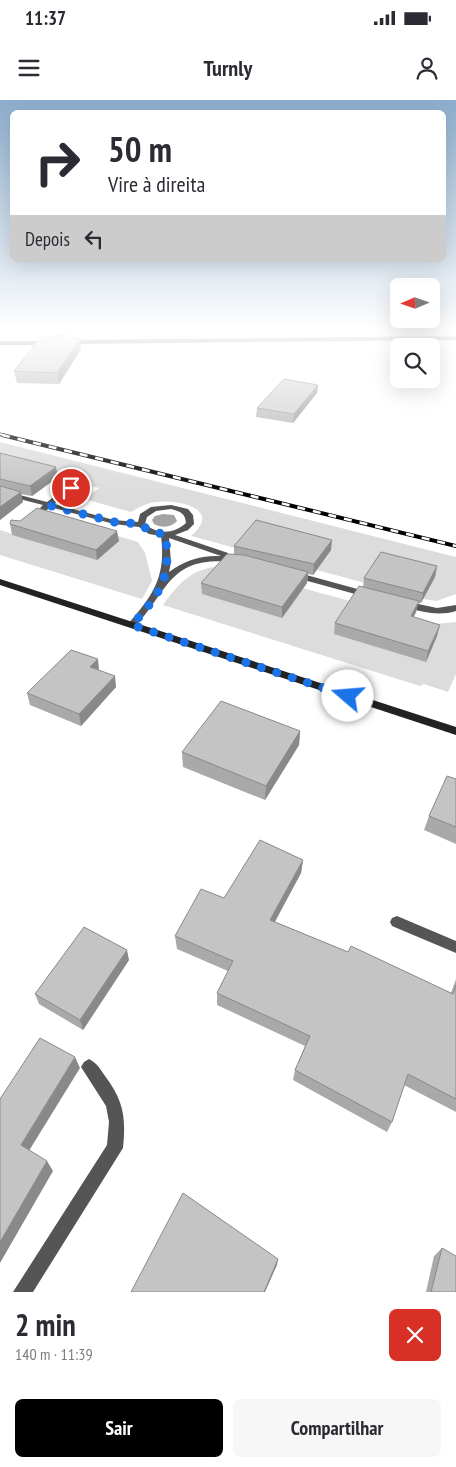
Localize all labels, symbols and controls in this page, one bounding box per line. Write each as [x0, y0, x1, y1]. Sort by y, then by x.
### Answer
text: 11:37 [25, 6, 66, 30]
icon: menu [15, 54, 43, 82]
text: Turnly [204, 54, 252, 82]
icon: person [413, 54, 441, 82]
text: 50 m [108, 126, 172, 172]
icon: right [25, 130, 90, 195]
text: Vire à direita [108, 170, 205, 198]
icon: left [80, 225, 108, 253]
text: Depois [25, 227, 70, 251]
north arrow [390, 278, 440, 328]
map controls [390, 278, 440, 388]
button: search [390, 338, 440, 388]
pin [50, 467, 92, 509]
icon: arrive [57, 474, 85, 502]
position arrow [321, 669, 373, 721]
text: 2 min [15, 1305, 76, 1344]
button: close [389, 1309, 441, 1361]
text: 140 m · 11:39 [15, 1344, 93, 1364]
button: Sair [15, 1399, 223, 1457]
button: Compartilhar [233, 1399, 441, 1457]

